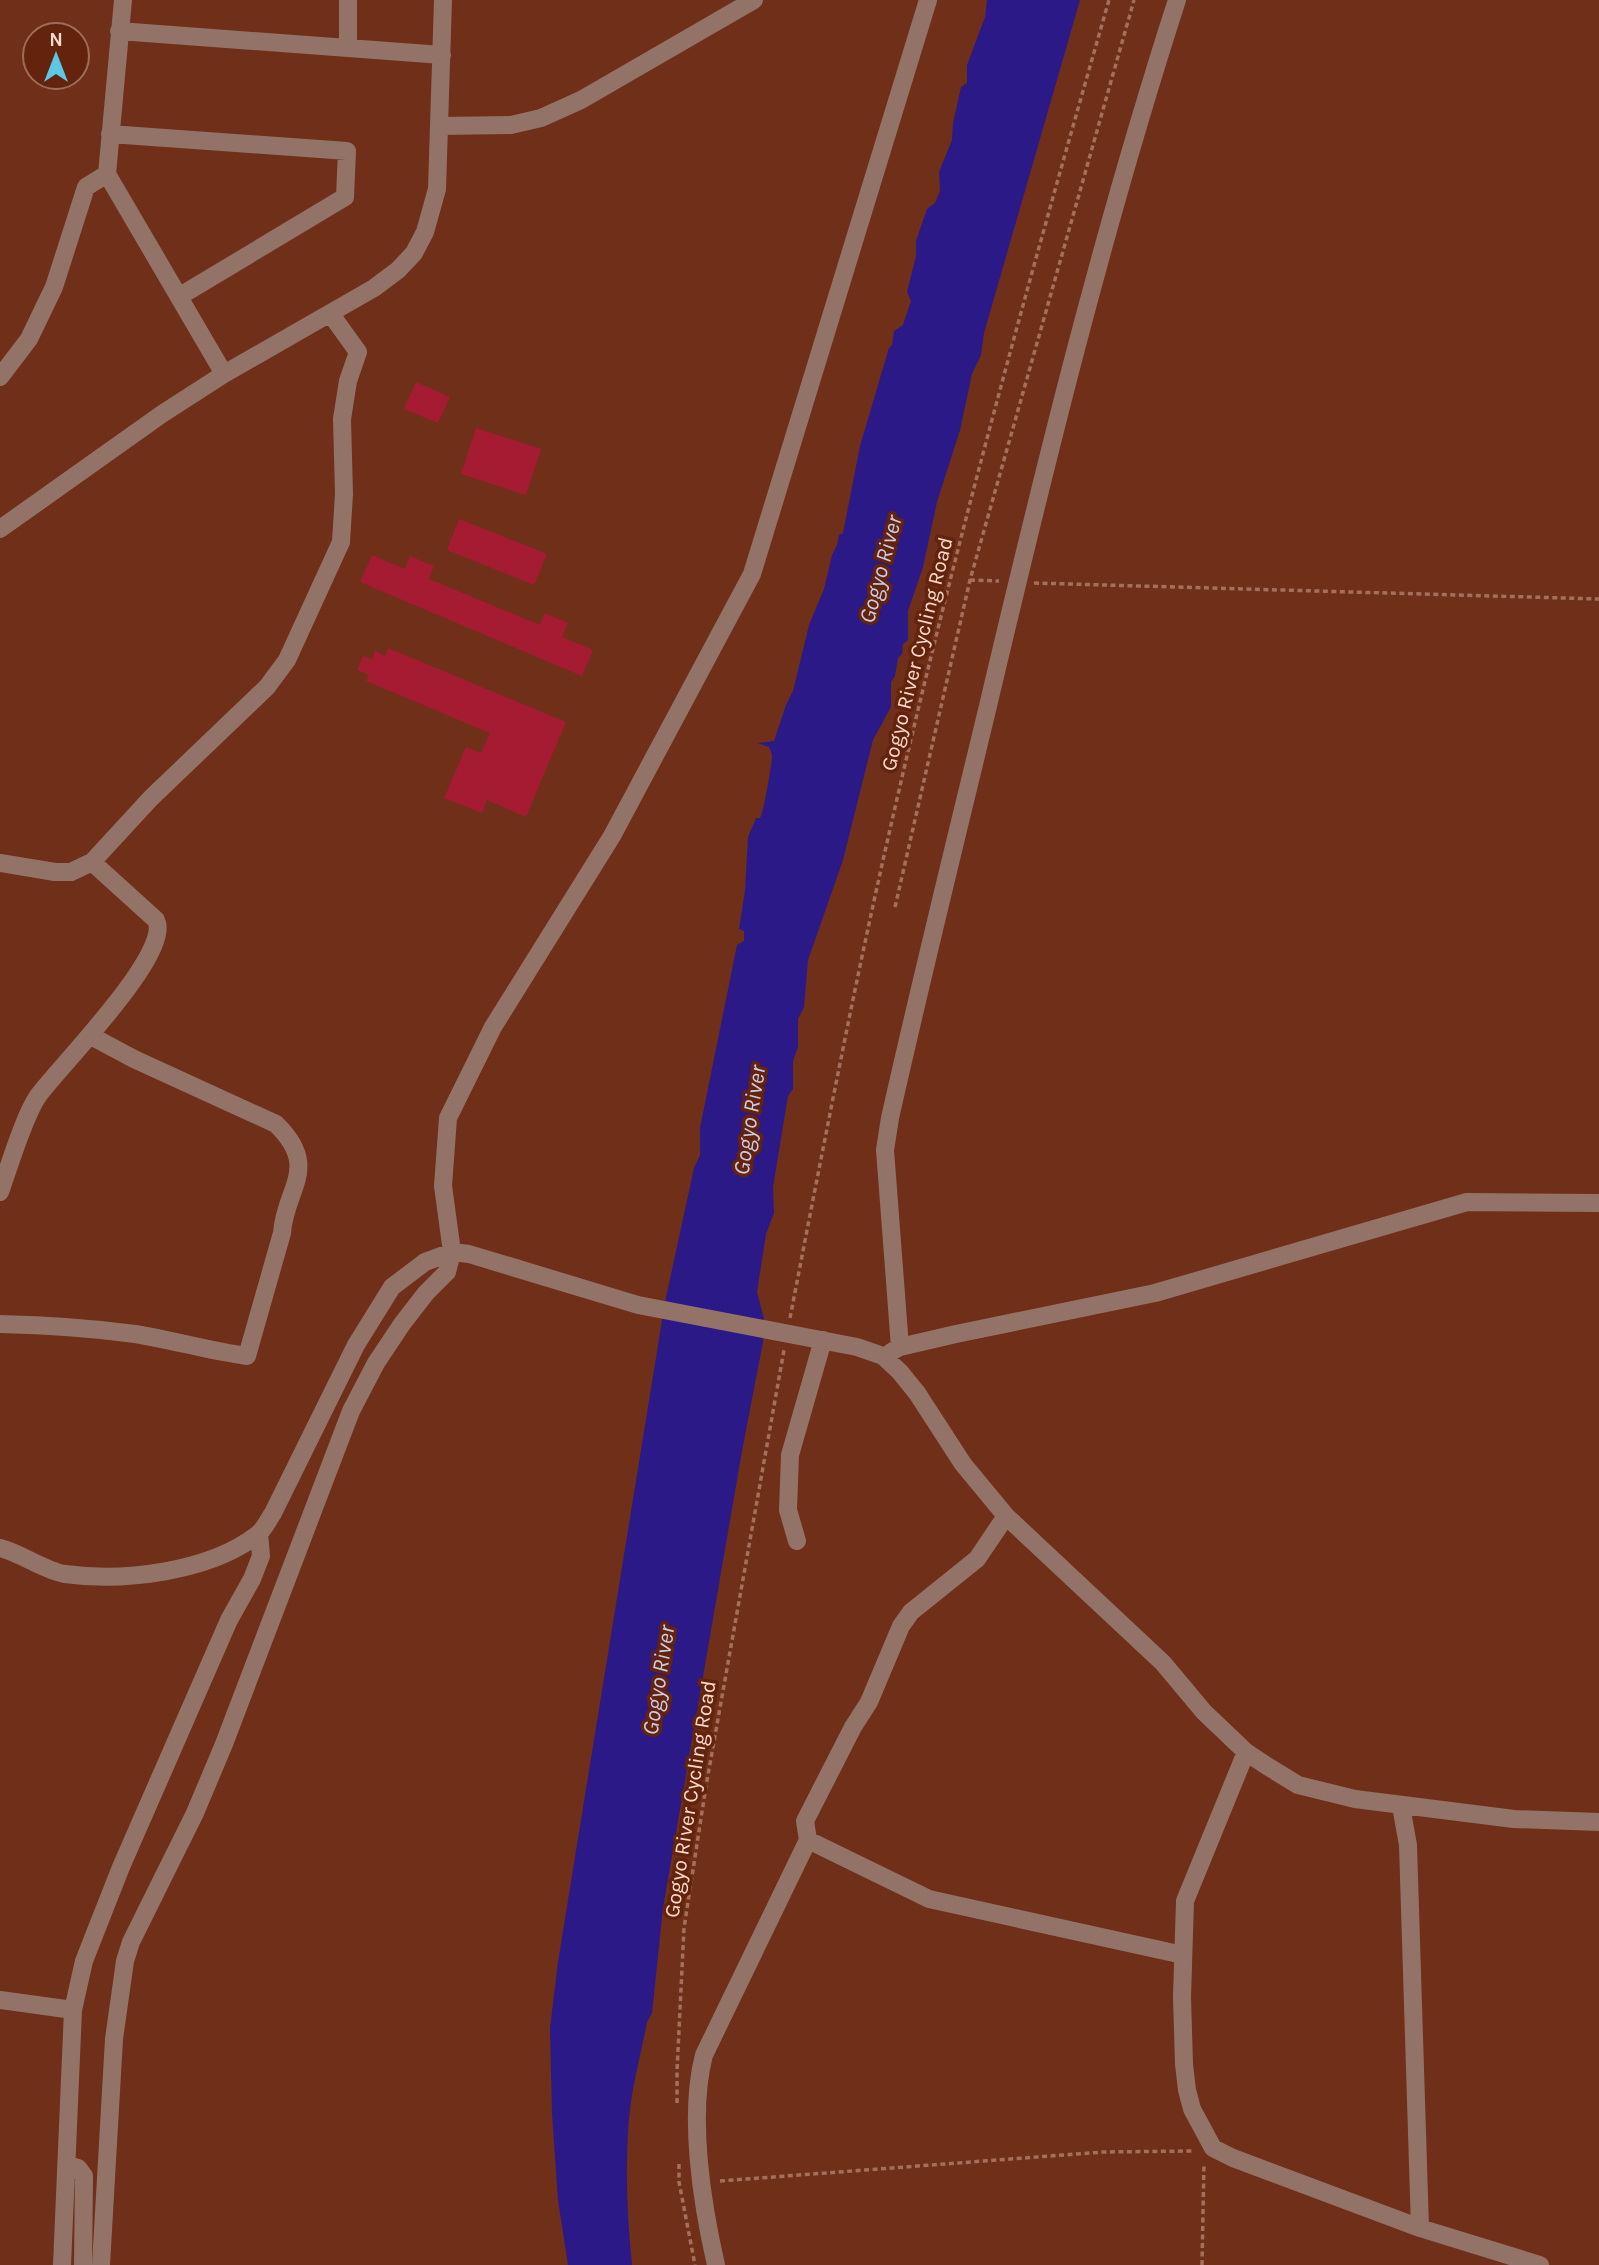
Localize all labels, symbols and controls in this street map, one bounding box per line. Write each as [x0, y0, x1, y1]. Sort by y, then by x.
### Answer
north arrow [21, 21, 91, 91]
text: N [49, 29, 63, 51]
water label: Gogyo River [853, 511, 908, 626]
street label: Gogyo River Cycling Road [876, 535, 958, 773]
water label: Gogyo River [727, 1062, 772, 1177]
water label: Gogyo River [636, 1622, 681, 1737]
street label: Gogyo River Cycling Road [659, 1679, 721, 1919]

